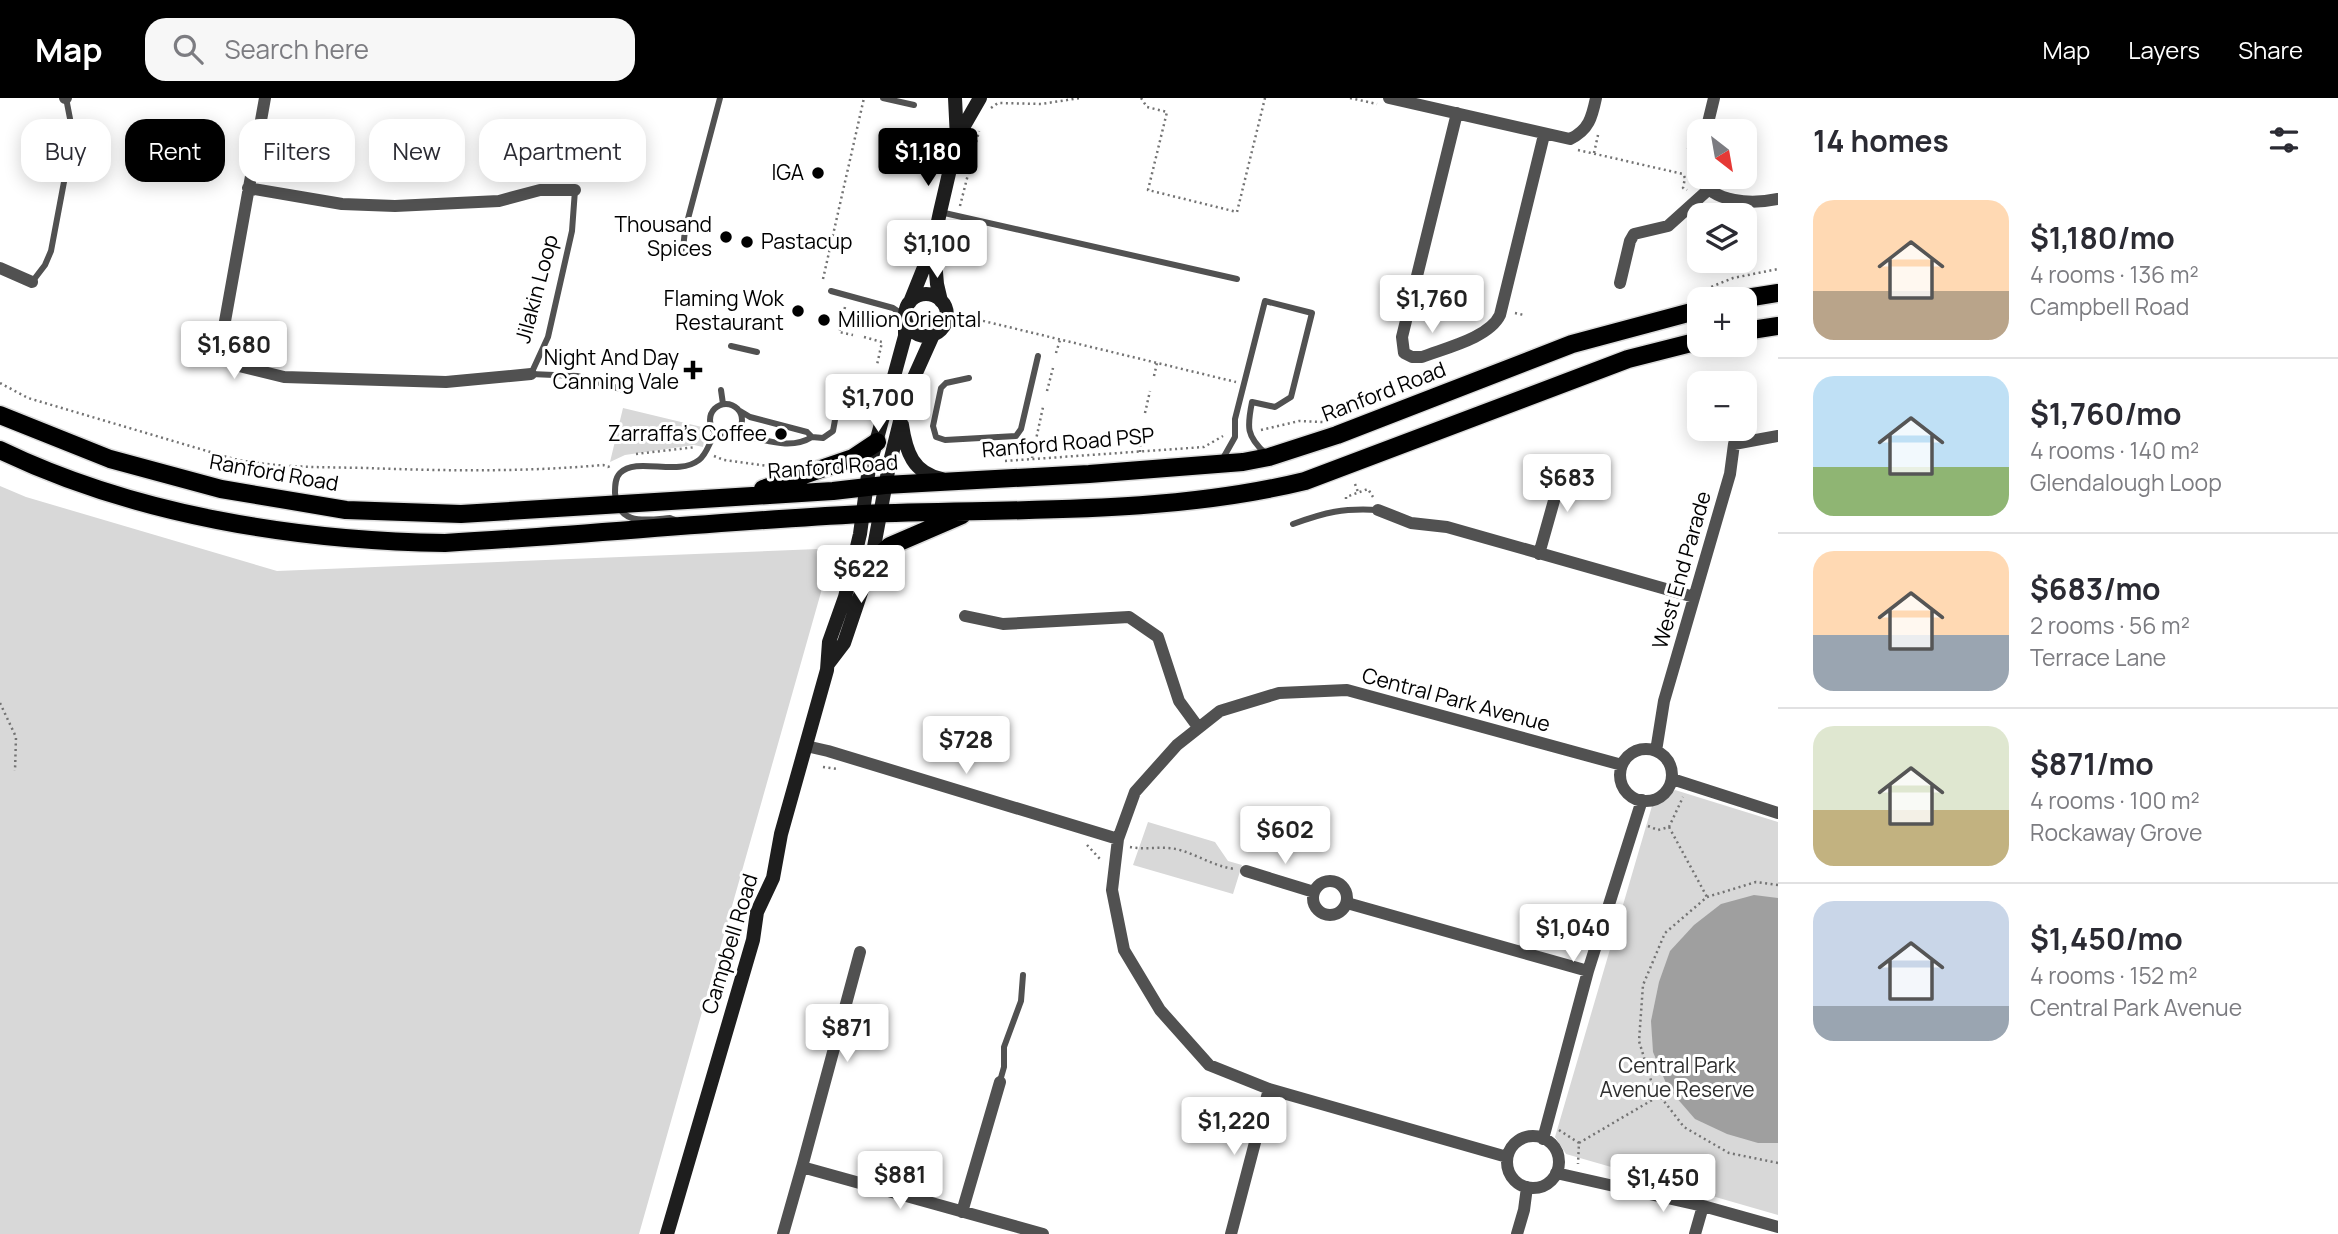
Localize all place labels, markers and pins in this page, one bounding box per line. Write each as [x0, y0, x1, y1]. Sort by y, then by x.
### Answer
pin: $1,180 [871, 129, 985, 188]
place label: IGA [771, 158, 804, 186]
marker: IGA [810, 165, 826, 181]
place label: Thousand Spices [615, 210, 712, 262]
pin: $1,100 [880, 220, 994, 280]
place label: Pastacup [761, 227, 853, 255]
marker: Thousand Spices [718, 229, 734, 245]
marker: Pastacup [739, 234, 755, 250]
pin: $1,760 [1375, 275, 1489, 335]
place label: Flaming Wok Restaurant [664, 284, 785, 336]
marker: Flaming Wok Restaurant [790, 303, 806, 319]
place label: Million Oriental [838, 305, 981, 333]
marker: Million Oriental [816, 312, 832, 328]
pin: $1,680 [177, 322, 291, 381]
place label: Night And Day Canning Vale [544, 343, 679, 395]
marker: Night And Day Canning Vale [685, 362, 701, 378]
pin: $1,700 [821, 374, 935, 434]
place label: Zarraffa's Coffee [608, 419, 767, 447]
marker: Zarraffa's Coffee [773, 426, 789, 442]
pin: $683 [1526, 454, 1608, 514]
pin: $622 [820, 546, 902, 605]
pin: $728 [925, 716, 1007, 776]
pin: $602 [1244, 806, 1326, 866]
pin: $1,040 [1516, 904, 1630, 964]
pin: $871 [806, 1004, 888, 1064]
pin: $1,220 [1177, 1098, 1291, 1157]
pin: $881 [859, 1152, 941, 1211]
pin: $1,450 [1606, 1154, 1720, 1214]

